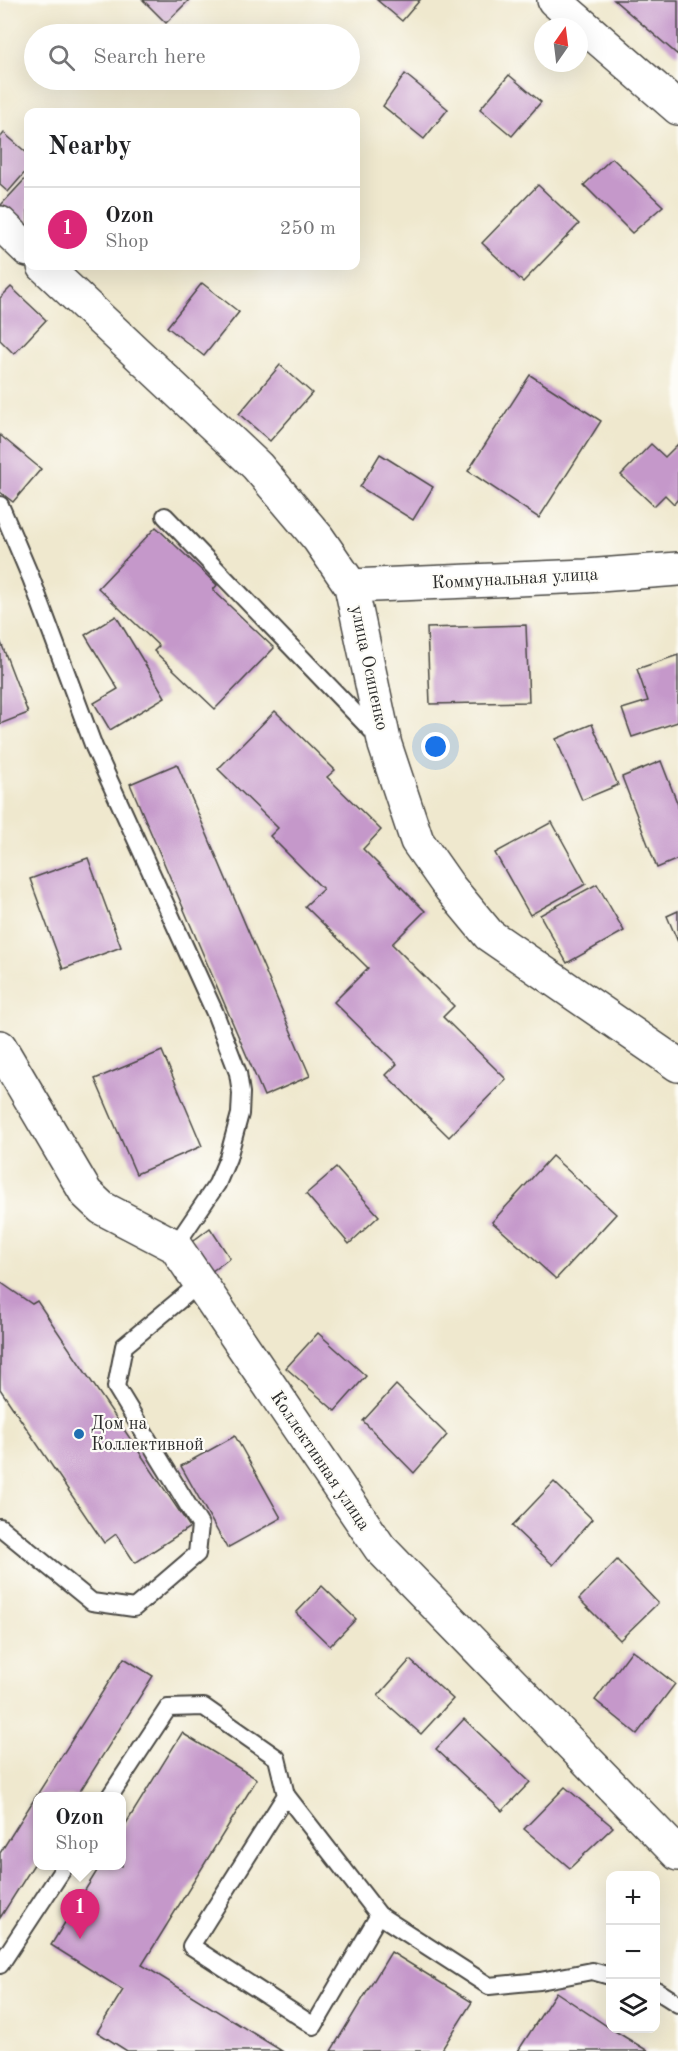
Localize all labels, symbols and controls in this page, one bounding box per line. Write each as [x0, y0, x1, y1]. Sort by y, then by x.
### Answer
north arrow [534, 18, 588, 72]
search box [24, 24, 360, 90]
icon: search [45, 41, 78, 74]
text: Search here [93, 46, 206, 68]
text: Nearby [48, 134, 132, 160]
text: Ozon [105, 205, 154, 227]
text: 1 [62, 219, 73, 239]
text: 250 m [280, 219, 336, 239]
text: Shop [105, 232, 149, 252]
street label: Коммунальная улица [431, 566, 599, 592]
street label: улица Осипенко [347, 604, 391, 732]
your location [421, 732, 450, 761]
street label: Коллективная улица [267, 1388, 373, 1534]
place label: Дом на Коллективной [91, 1415, 204, 1454]
marker: Дом на Коллективной [72, 1427, 86, 1441]
popup [33, 1792, 126, 1870]
text: Ozon [55, 1807, 104, 1829]
text: Shop [55, 1834, 99, 1854]
map controls [606, 1871, 660, 2033]
button: + [606, 1871, 660, 1925]
pin: 1 [60, 1890, 100, 1939]
button: − [606, 1925, 660, 1979]
button: layers [606, 1979, 660, 2033]

